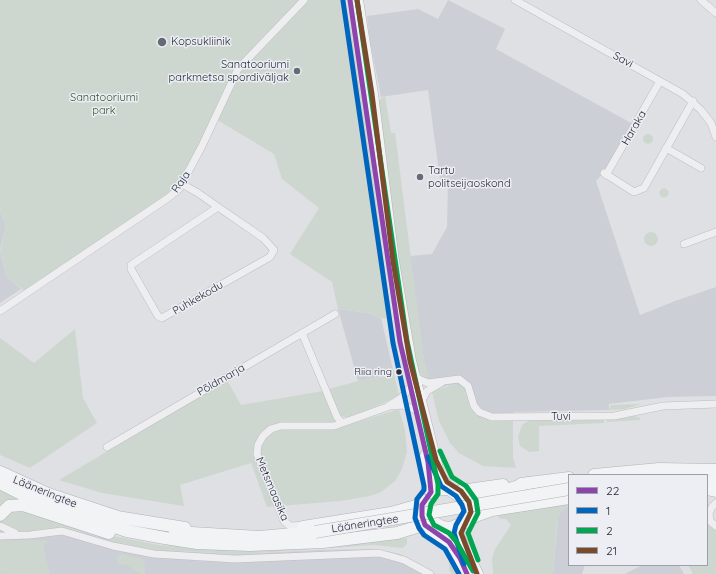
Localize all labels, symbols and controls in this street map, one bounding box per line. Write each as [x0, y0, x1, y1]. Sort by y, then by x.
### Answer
place label: Kopsukliinik [171, 35, 231, 49]
marker: Kopsukliinik [156, 36, 168, 48]
street label: Savi [611, 49, 635, 71]
place label: Sanatooriumi parkmetsa spordiväljak [169, 58, 289, 84]
marker: Sanatooriumi parkmetsa spordiväljak [292, 66, 302, 76]
park label: Sanatooriumi park [70, 91, 138, 117]
street label: Haraka [619, 108, 649, 148]
place label: Tartu politseijaoskond [428, 164, 511, 190]
street label: Raja [169, 169, 193, 195]
marker: Tartu politseijaoskond [415, 172, 425, 182]
street label: Puhkekodu [170, 278, 226, 318]
street label: Põldmarja [195, 361, 247, 399]
place label: Riia ring [354, 366, 392, 378]
marker: Riia ring [394, 367, 404, 377]
street label: Tuvi [551, 410, 571, 424]
street label: Metsmaasika [253, 455, 291, 523]
street label: Lääneringtee [11, 473, 79, 511]
legend [568, 474, 708, 566]
text: 22 [606, 483, 619, 498]
text: 1 [606, 503, 610, 518]
street label: Lääneringtee [330, 512, 400, 536]
text: 2 [606, 523, 613, 538]
text: 21 [606, 543, 617, 558]

